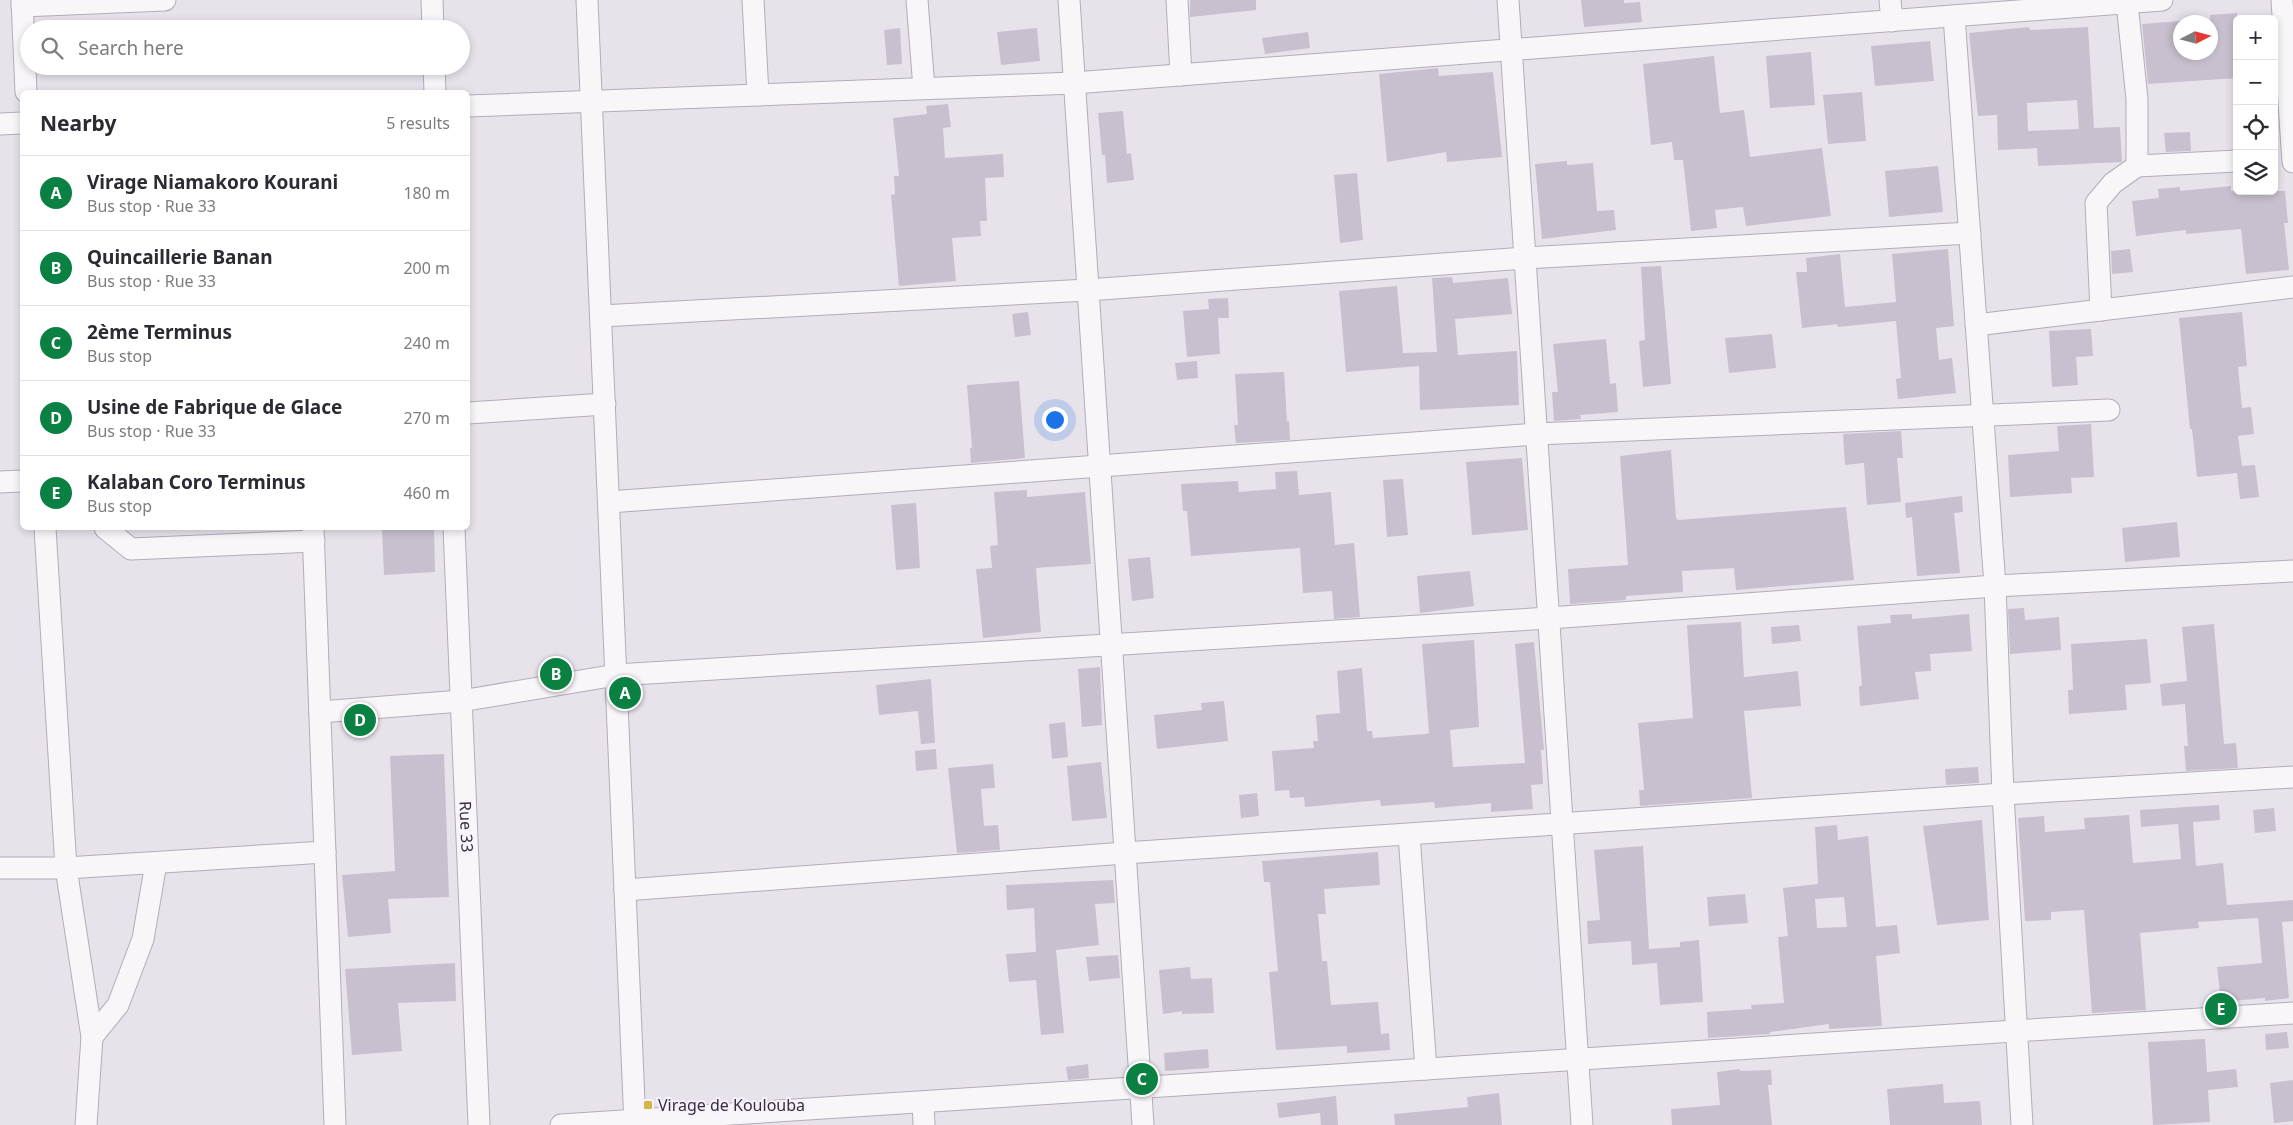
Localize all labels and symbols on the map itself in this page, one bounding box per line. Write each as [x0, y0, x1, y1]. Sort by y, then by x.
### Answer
north arrow [2173, 15, 2218, 60]
your location [1042, 407, 1068, 433]
pin: B [540, 655, 572, 693]
pin: A [609, 674, 641, 712]
pin: D [344, 701, 376, 739]
street label: Rue 33 [454, 801, 479, 853]
pin: E [2205, 990, 2237, 1028]
pin: C [1126, 1060, 1158, 1098]
place label: Virage de Koulouba [658, 1094, 805, 1116]
marker: Virage de Koulouba [642, 1099, 654, 1111]

